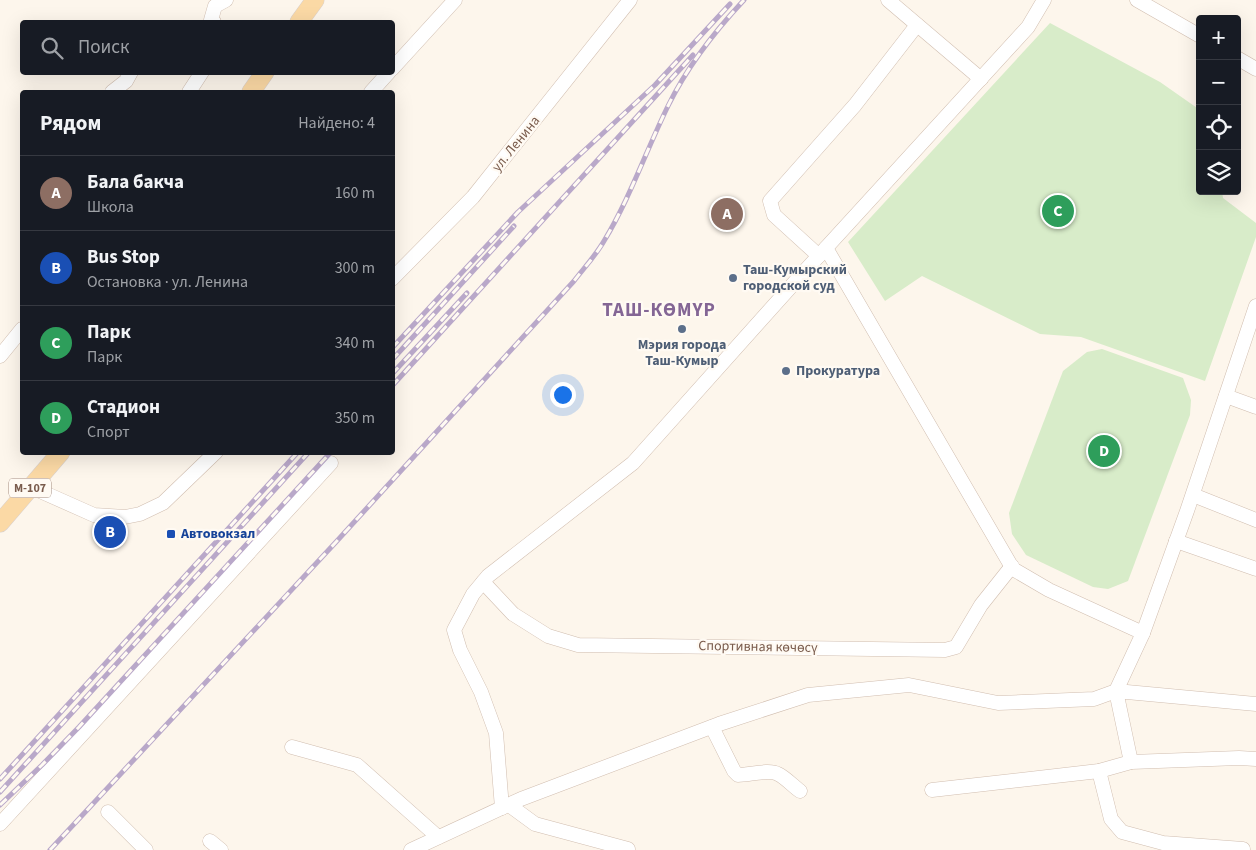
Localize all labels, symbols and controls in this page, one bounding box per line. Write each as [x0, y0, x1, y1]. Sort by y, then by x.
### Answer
map controls [1196, 15, 1241, 195]
button: + [1196, 15, 1241, 60]
search box [20, 20, 395, 75]
icon: search [38, 34, 66, 62]
text: Поиск [78, 34, 129, 61]
button: − [1196, 60, 1241, 105]
button: locate [1196, 105, 1241, 150]
text: Рядом [40, 108, 101, 138]
text: Найдено: 4 [298, 112, 375, 134]
street label: ул. Ленина [487, 112, 545, 176]
button: layers [1196, 150, 1241, 195]
text: Бала бакча [87, 169, 184, 196]
text: A [51, 182, 61, 204]
text: 160 m [335, 182, 375, 204]
pin: C [1042, 192, 1074, 230]
pin: A [711, 195, 743, 233]
text: Школа [87, 196, 134, 218]
text: Bus Stop [87, 244, 160, 271]
text: B [51, 257, 61, 279]
text: 300 m [335, 257, 375, 279]
place label: Таш-Кумырский городской суд [743, 260, 847, 296]
text: Остановка · ул. Ленина [87, 271, 248, 293]
marker: Таш-Кумырский городской суд [727, 272, 739, 284]
district label: ТАШ-КӨМҮР [602, 297, 716, 324]
text: Парк [87, 319, 131, 346]
marker: Мэрия города Таш-Кумыр [676, 323, 688, 335]
text: C [51, 332, 61, 354]
text: 340 m [335, 332, 375, 354]
place label: Мэрия города Таш-Кумыр [638, 335, 726, 371]
text: Парк [87, 346, 122, 368]
place label: Прокуратура [796, 361, 880, 381]
marker: Прокуратура [780, 365, 792, 377]
your location [550, 382, 576, 408]
text: Стадион [87, 394, 160, 421]
text: D [51, 407, 61, 429]
text: 350 m [335, 407, 375, 429]
text: Спорт [87, 421, 130, 443]
pin: D [1088, 432, 1120, 470]
road number: М-107 [9, 478, 51, 498]
pin: B [94, 513, 126, 551]
place label: Автовокзал [180, 524, 255, 544]
marker: Автовокзал [165, 528, 177, 540]
street label: Спортивная көчөсү [698, 636, 818, 658]

